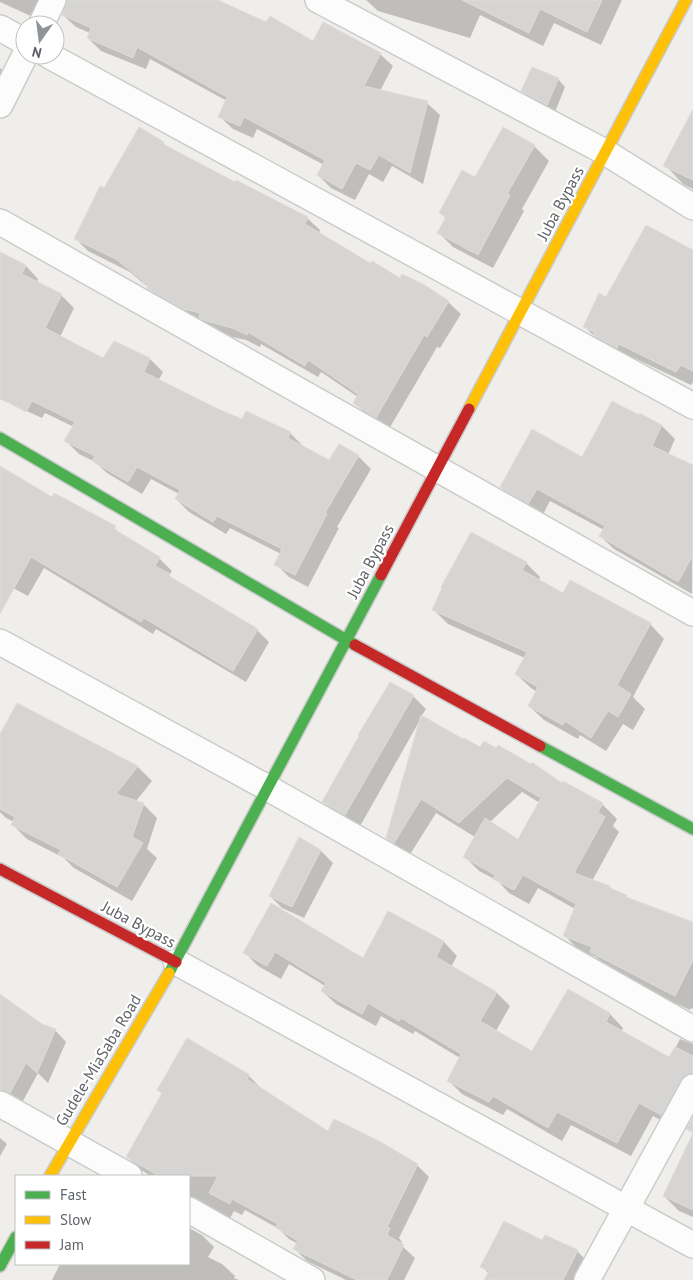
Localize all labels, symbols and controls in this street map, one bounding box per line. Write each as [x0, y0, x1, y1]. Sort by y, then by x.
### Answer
north arrow [15, 15, 65, 65]
text: N [30, 43, 43, 62]
street label: Juba Bypass [532, 162, 588, 244]
street label: Juba Bypass [342, 520, 398, 602]
street label: Juba Bypass [98, 896, 180, 952]
street label: Gudele-MiaSaba Road [51, 991, 145, 1129]
legend [15, 1175, 190, 1265]
text: Fast [60, 1185, 87, 1204]
text: Slow [60, 1210, 91, 1229]
text: Jam [59, 1235, 84, 1254]

